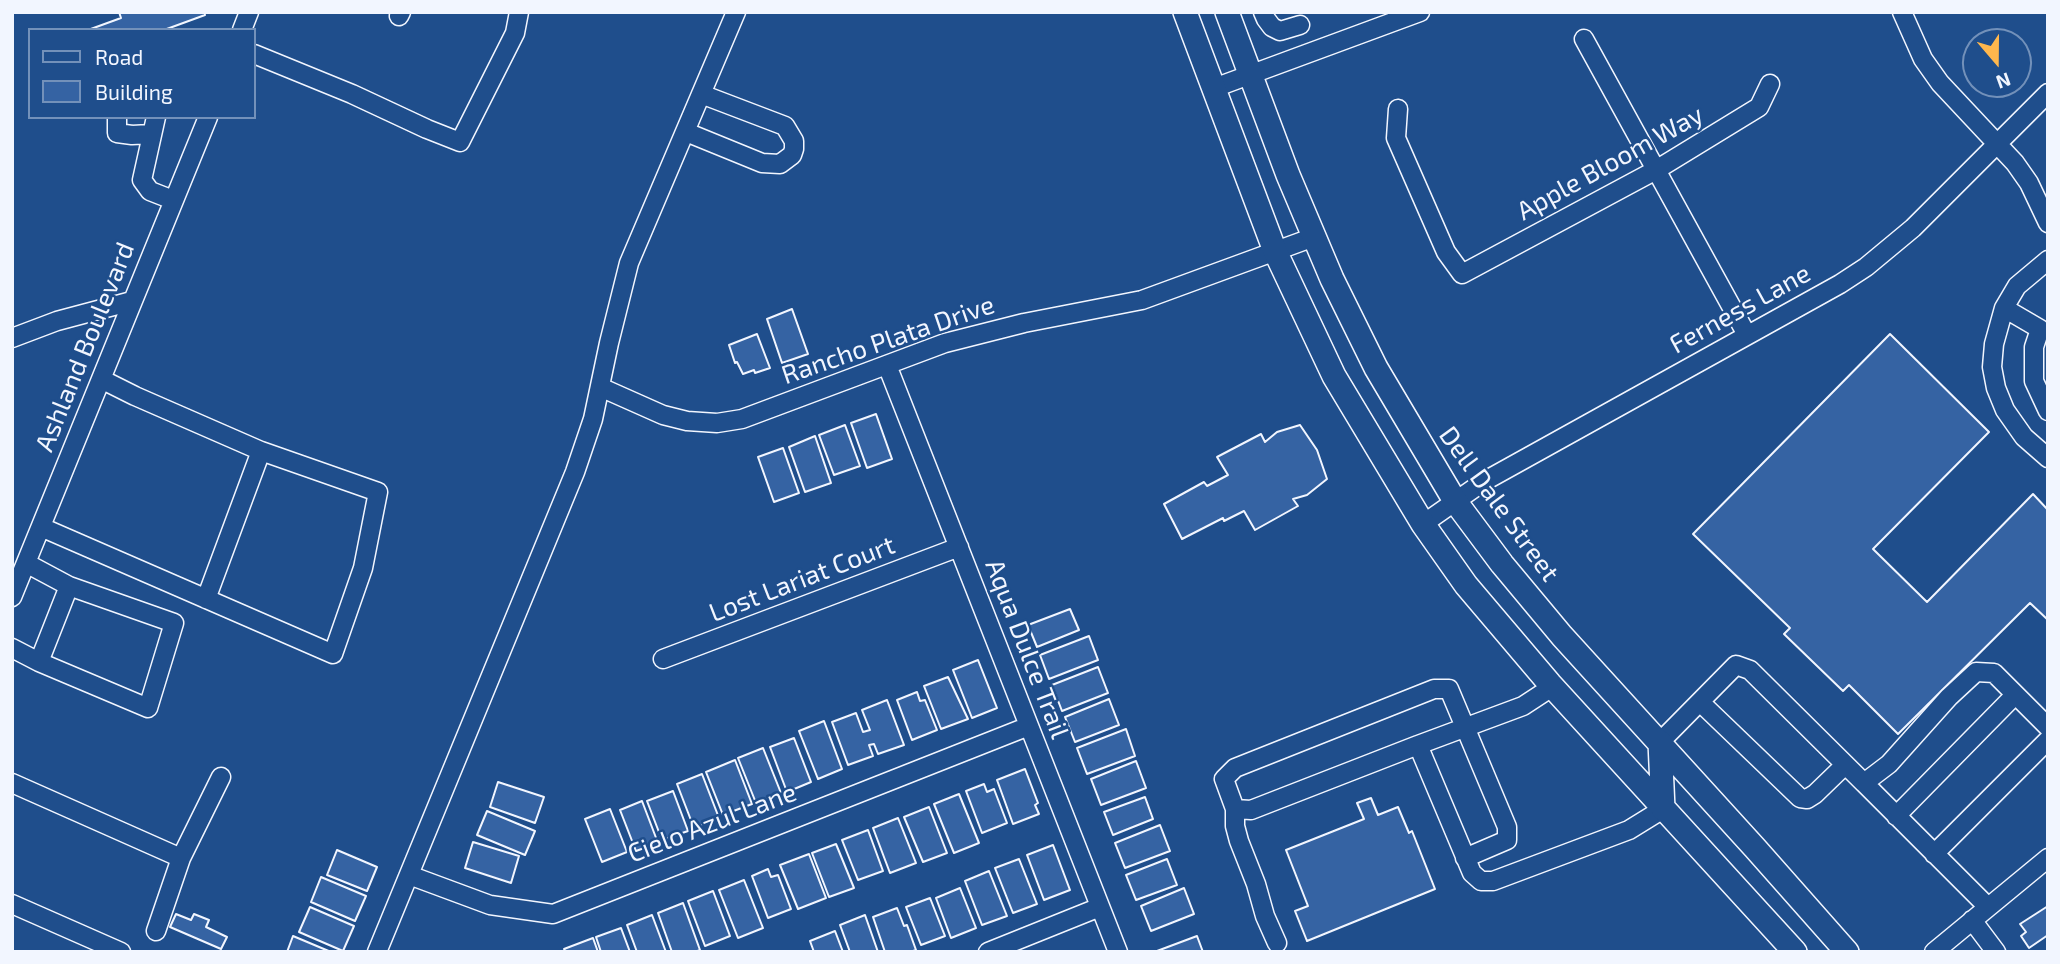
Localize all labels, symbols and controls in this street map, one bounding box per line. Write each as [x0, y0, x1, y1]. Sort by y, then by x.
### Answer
legend [28, 28, 256, 119]
north arrow [1962, 28, 2032, 98]
text: Road [95, 44, 143, 69]
text: N [1993, 68, 2014, 94]
text: Building [95, 79, 173, 104]
street label: Apple Bloom Way [1511, 99, 1709, 227]
street label: Ashland Boulevard [29, 238, 141, 456]
street label: Ferness Lane [1664, 258, 1816, 360]
street label: Rancho Plata Drive [778, 289, 998, 391]
street label: Dell Dale Street [1432, 421, 1566, 587]
street label: Lost Lariat Court [705, 529, 899, 629]
street label: Aqua Dulce Trail [978, 555, 1076, 743]
street label: Cielo Azul Lane [623, 777, 801, 869]

